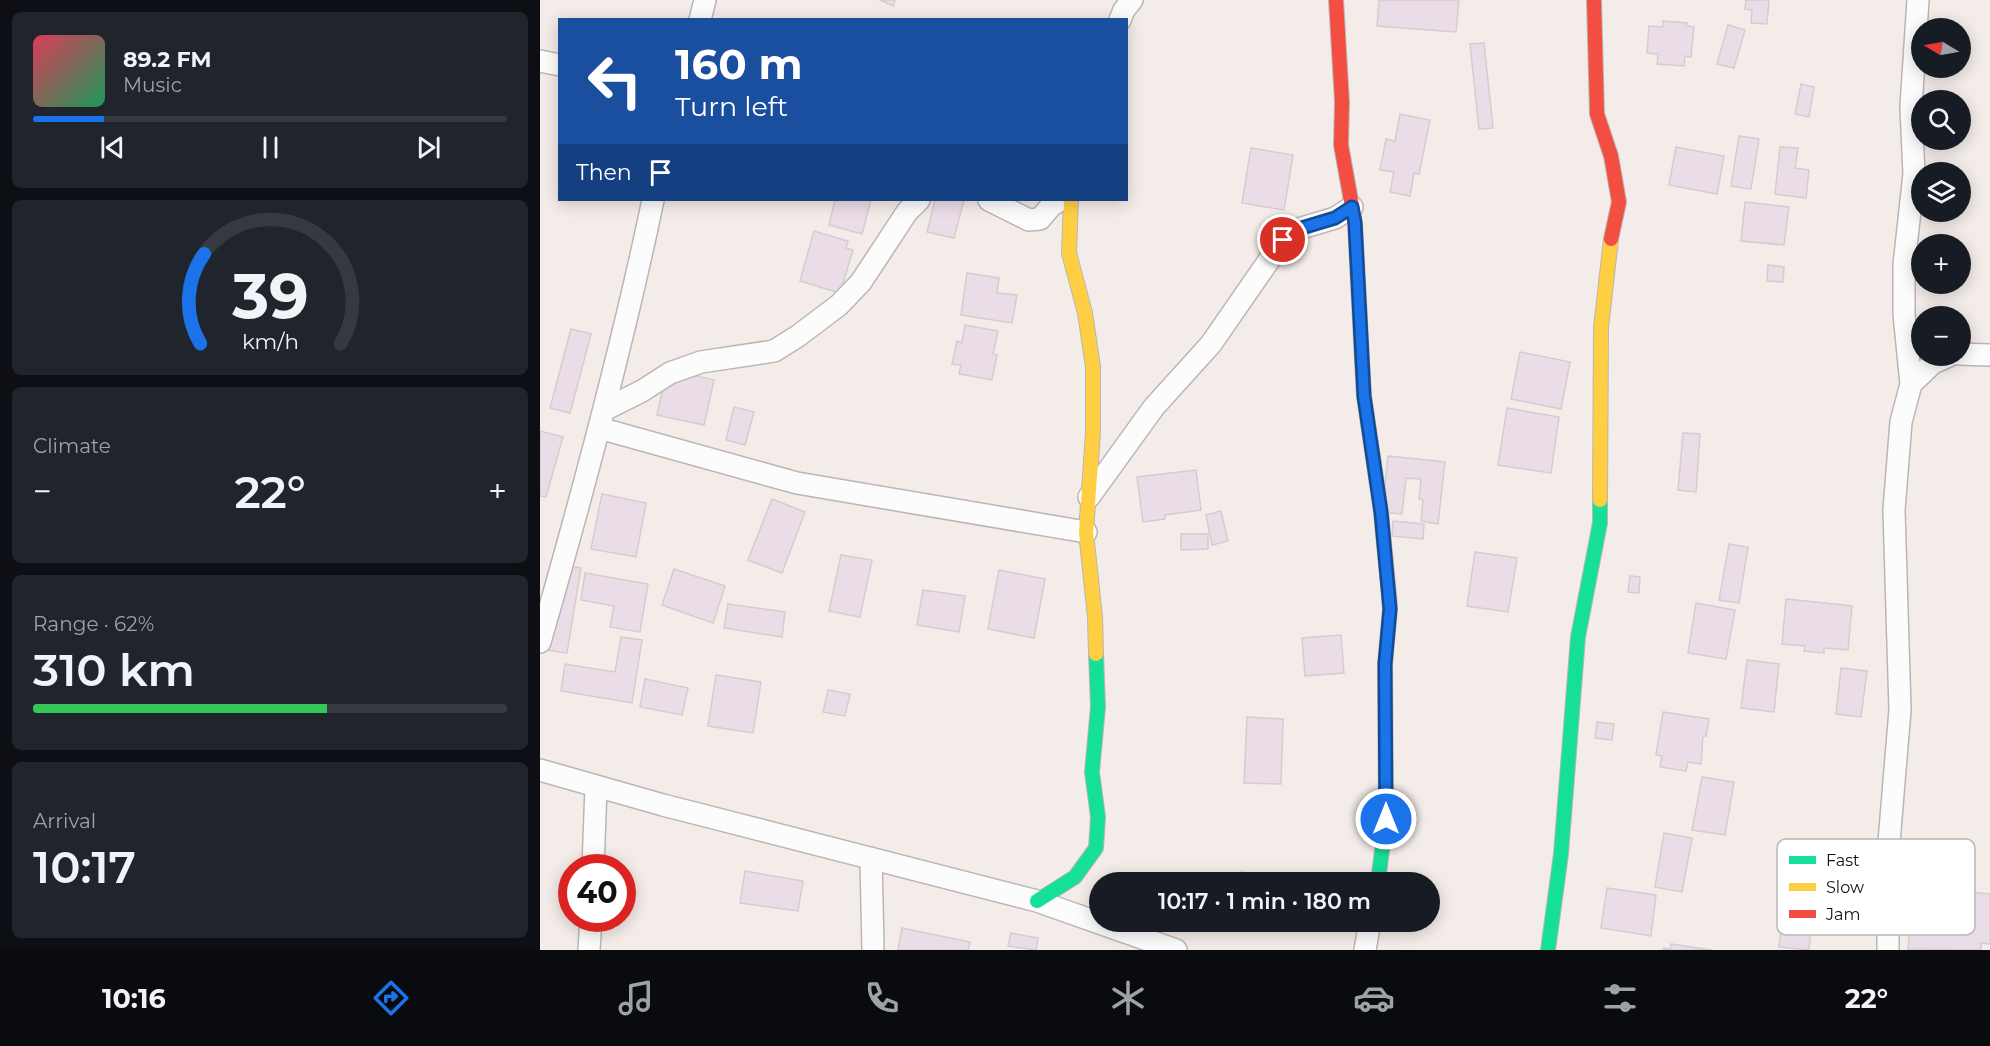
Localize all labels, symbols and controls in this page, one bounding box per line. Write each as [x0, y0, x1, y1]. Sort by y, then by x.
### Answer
north arrow [1911, 18, 1971, 78]
map controls [1911, 18, 1971, 366]
text: 160 m [675, 38, 803, 90]
icon: left [576, 42, 654, 120]
text: 89.2 FM [123, 46, 212, 73]
text: Music [123, 73, 182, 97]
text: Turn left [675, 90, 788, 123]
button: search [1911, 90, 1971, 150]
icon: previous [96, 131, 129, 164]
icon: pause [254, 131, 287, 164]
icon: next [412, 131, 445, 164]
icon: arrive [644, 156, 677, 189]
text: Then [576, 159, 632, 186]
button: layers [1911, 162, 1971, 222]
pin [1257, 214, 1308, 265]
icon: arrive [1266, 223, 1299, 256]
button: + [1911, 234, 1971, 294]
text: 39 [231, 259, 308, 335]
button: − [1911, 306, 1971, 366]
text: km/h [241, 329, 299, 355]
text: Climate [33, 434, 111, 458]
text: 22° [234, 464, 306, 519]
text: − [33, 471, 52, 511]
text: + [488, 471, 507, 511]
text: Range · 62% [33, 612, 154, 636]
text: 310 km [33, 642, 195, 697]
position arrow [1354, 787, 1418, 851]
text: Arrival [33, 809, 96, 833]
text: 10:17 [33, 839, 136, 894]
legend [1777, 839, 1975, 935]
text: Fast [1826, 851, 1860, 870]
speed limit sign: 40 [558, 854, 636, 932]
text: Slow [1826, 878, 1864, 897]
text: 10:17 · 1 min · 180 m [1158, 888, 1371, 915]
text: Jam [1825, 905, 1860, 924]
icon: directions [370, 977, 412, 1019]
icon: music [615, 977, 657, 1019]
icon: phone [861, 977, 903, 1019]
icon: climate [1107, 977, 1149, 1019]
icon: car [1353, 977, 1395, 1019]
icon: filters [1599, 977, 1641, 1019]
text: 10:16 [102, 982, 166, 1015]
text: 22° [1845, 982, 1888, 1015]

